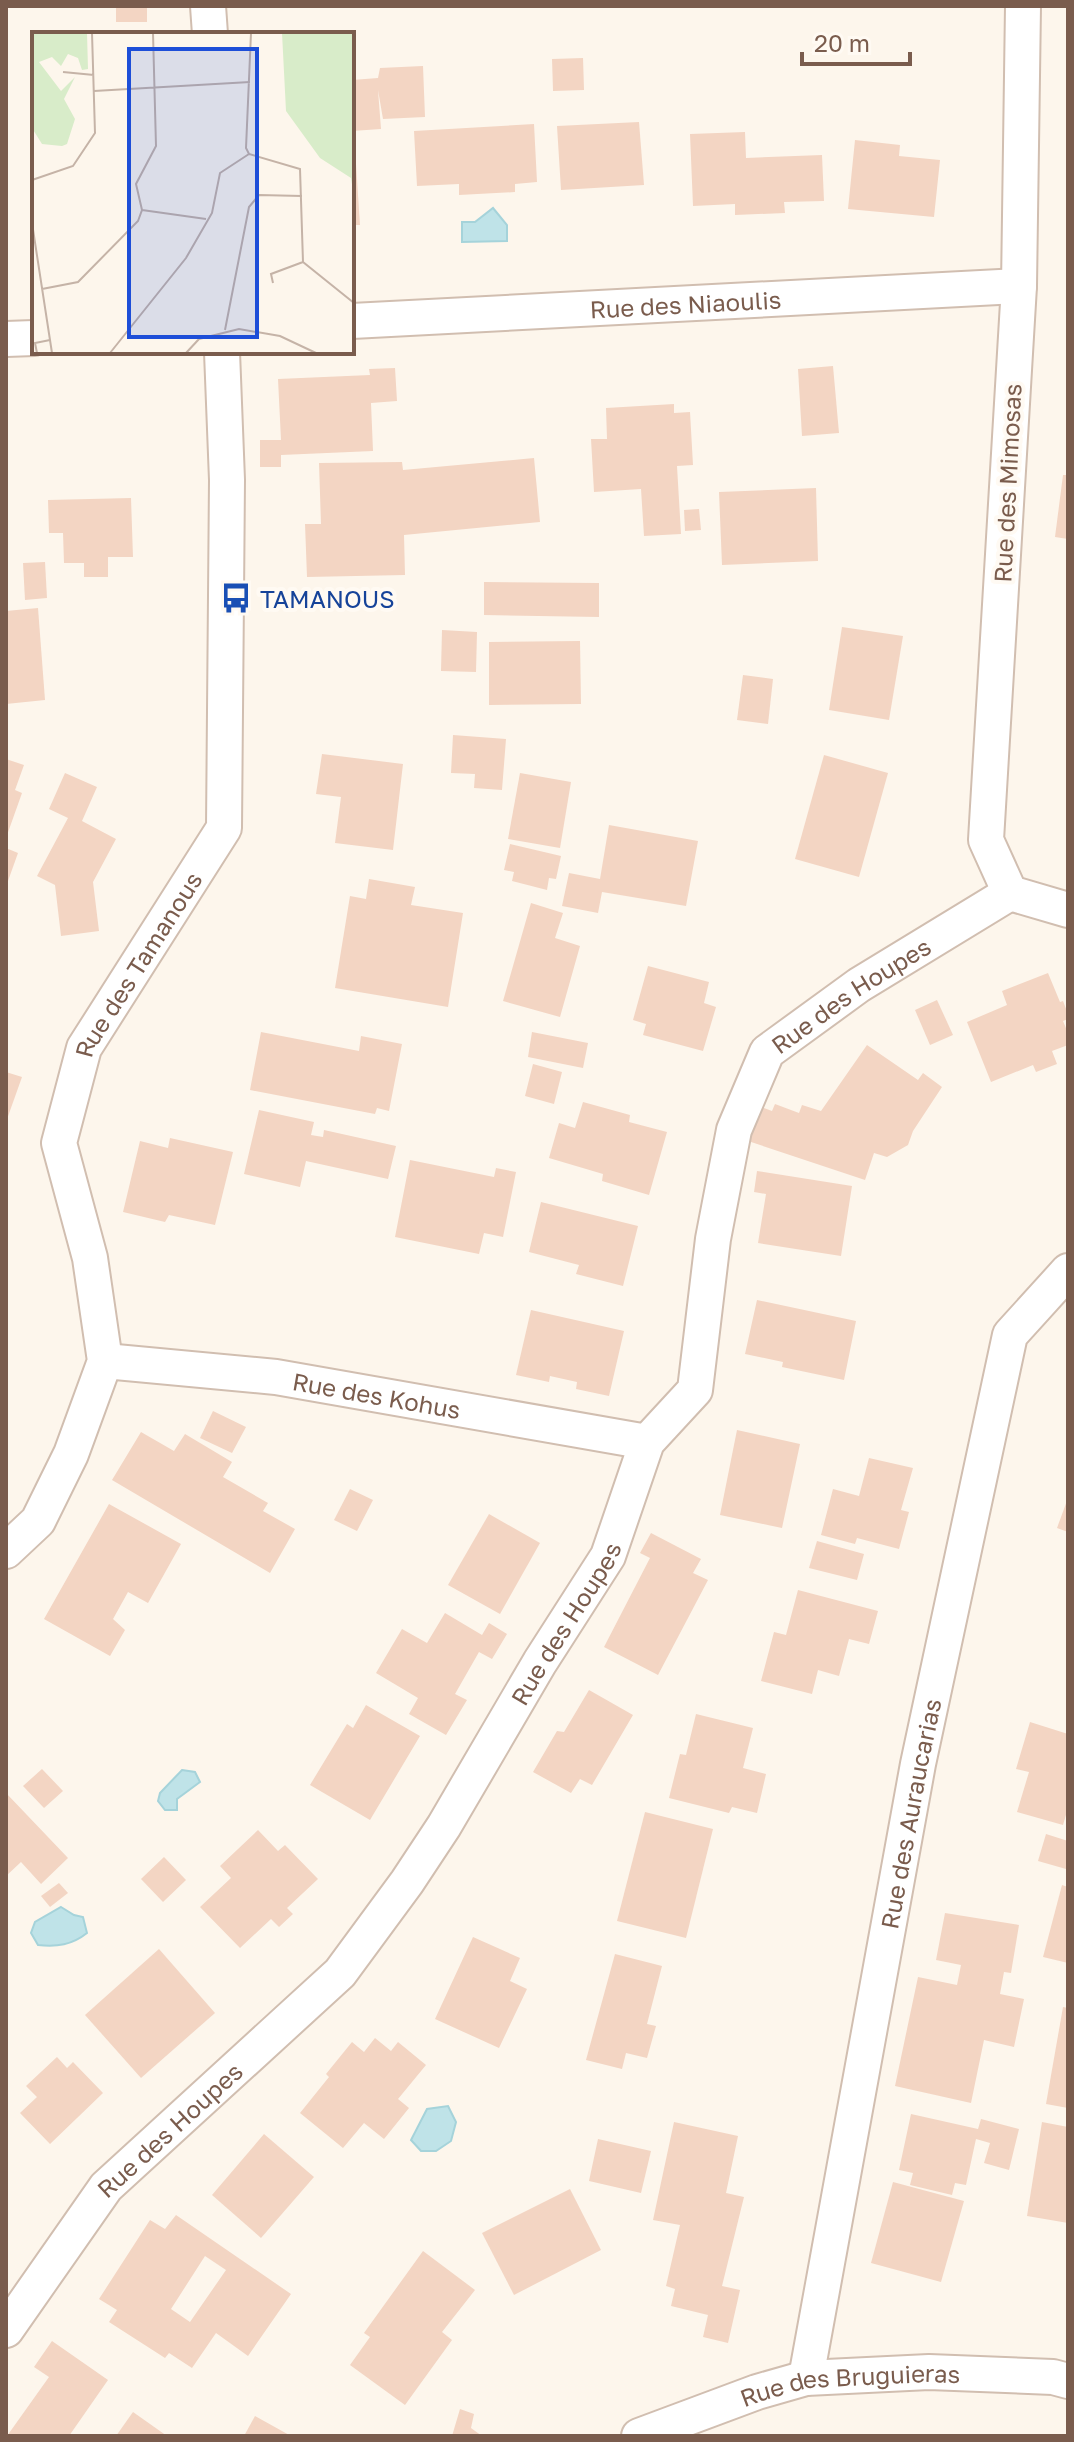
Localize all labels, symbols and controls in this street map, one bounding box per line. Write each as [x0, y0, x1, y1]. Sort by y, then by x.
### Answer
scale bar [802, 16, 910, 66]
text: 20 m [814, 28, 870, 57]
inset map [32, 32, 354, 354]
street label: Rue des Niaoulis [589, 284, 782, 323]
street label: Rue des Mimosas [987, 383, 1027, 583]
bus stop icon: TAMANOUS [219, 581, 253, 615]
place label: TAMANOUS [260, 584, 395, 613]
street label: Rue des Tamanous [68, 866, 207, 1060]
street label: Rue des Houpes [765, 931, 935, 1059]
street label: Rue des Kohus [290, 1366, 463, 1424]
street label: Rue des Houpes [504, 1539, 626, 1710]
street label: Rue des Auraucarias [874, 1696, 946, 1931]
street label: Rue des Houpes [91, 2056, 248, 2203]
street label: Rue des Bruguieras [736, 2357, 961, 2412]

